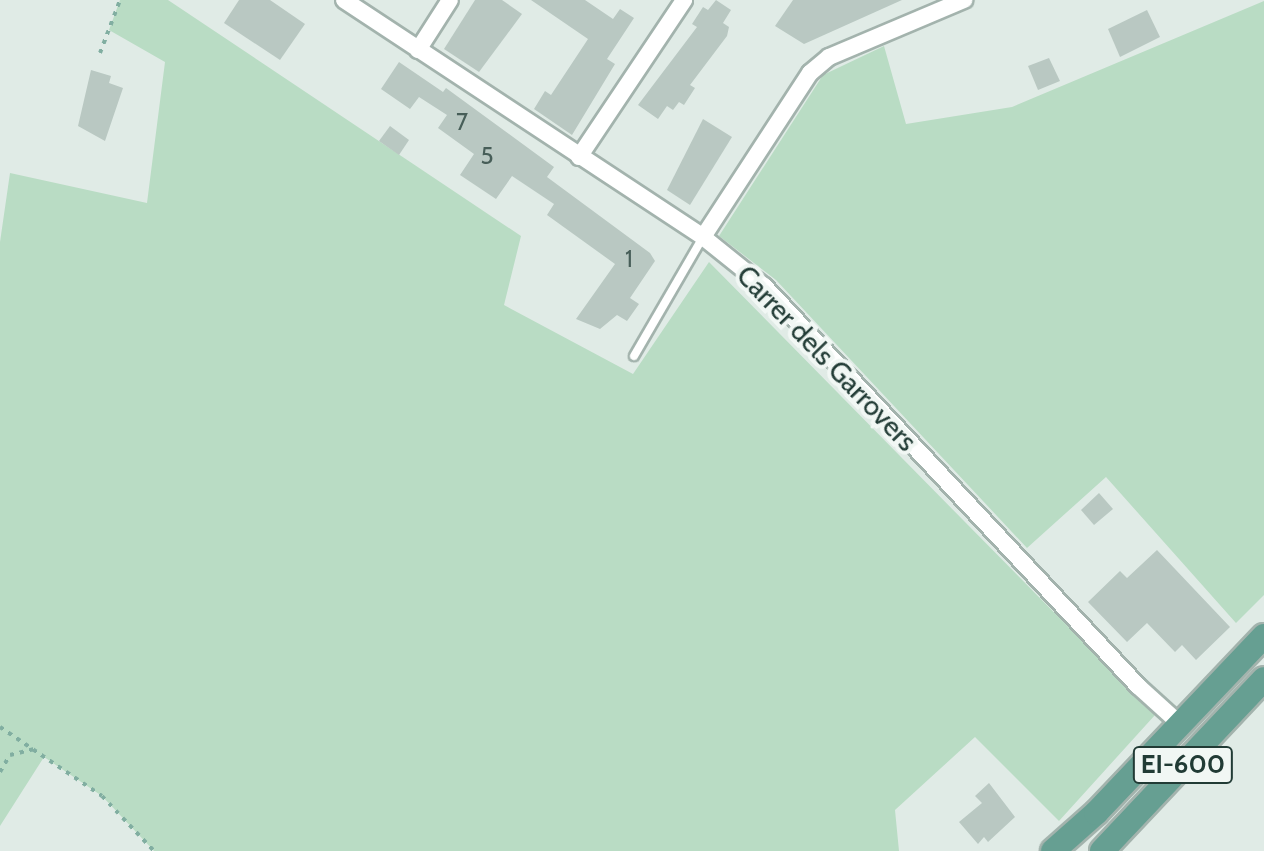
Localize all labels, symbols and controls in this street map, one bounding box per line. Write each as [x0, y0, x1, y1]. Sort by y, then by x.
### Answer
house number: 7 [456, 108, 468, 136]
house number: 5 [481, 142, 493, 170]
house number: 1 [625, 245, 633, 273]
street label: Carrer dels Garrovers [730, 258, 924, 458]
road number: EI-600 [1131, 743, 1235, 787]

